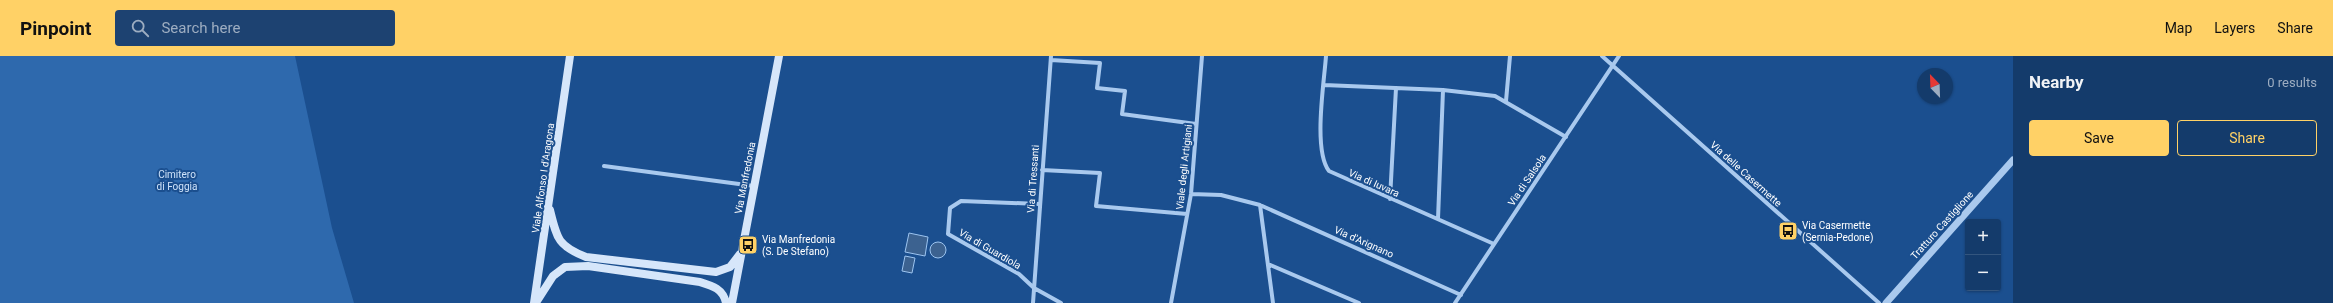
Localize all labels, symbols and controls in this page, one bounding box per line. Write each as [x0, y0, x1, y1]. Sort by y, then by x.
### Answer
search box [115, 10, 395, 46]
text: Pinpoint [20, 17, 91, 40]
icon: search [129, 17, 151, 39]
text: Search here [161, 19, 240, 37]
text: Map [2165, 20, 2192, 36]
text: Layers [2214, 20, 2255, 36]
text: Share [2277, 20, 2313, 36]
north arrow [1917, 68, 1953, 104]
text: Nearby [2029, 72, 2084, 92]
text: 0 results [2267, 75, 2317, 90]
button: Save [2029, 120, 2169, 156]
button: Share [2177, 120, 2317, 156]
street label: Viale Alfonso I d'Aragona [530, 122, 556, 234]
street label: Viale degli Artigiani [1174, 124, 1194, 210]
street label: Via delle Casermette [1708, 139, 1784, 209]
street label: Via Manfredonia [733, 141, 757, 215]
street label: Via di Tressanti [1025, 145, 1041, 213]
street label: Via di Salsola [1506, 152, 1548, 208]
street label: Via di Iuvara [1347, 167, 1401, 199]
park label: Cimitero di Foggia [157, 169, 197, 192]
street label: Tratturo Castiglione [1909, 189, 1975, 261]
map controls [1965, 219, 2001, 291]
button: + [1965, 219, 2001, 255]
bus stop icon: Via Casermette (Sernia-Pedone) [1777, 220, 1799, 242]
place label: Via Casermette (Sernia-Pedone) [1802, 220, 1873, 244]
street label: Via d'Arignano [1333, 224, 1396, 260]
street label: Via di Guardiola [957, 227, 1023, 271]
bus stop icon: Via Manfredonia (S. De Stefano) [737, 234, 759, 256]
place label: Via Manfredonia (S. De Stefano) [762, 234, 835, 258]
button: − [1965, 255, 2001, 291]

